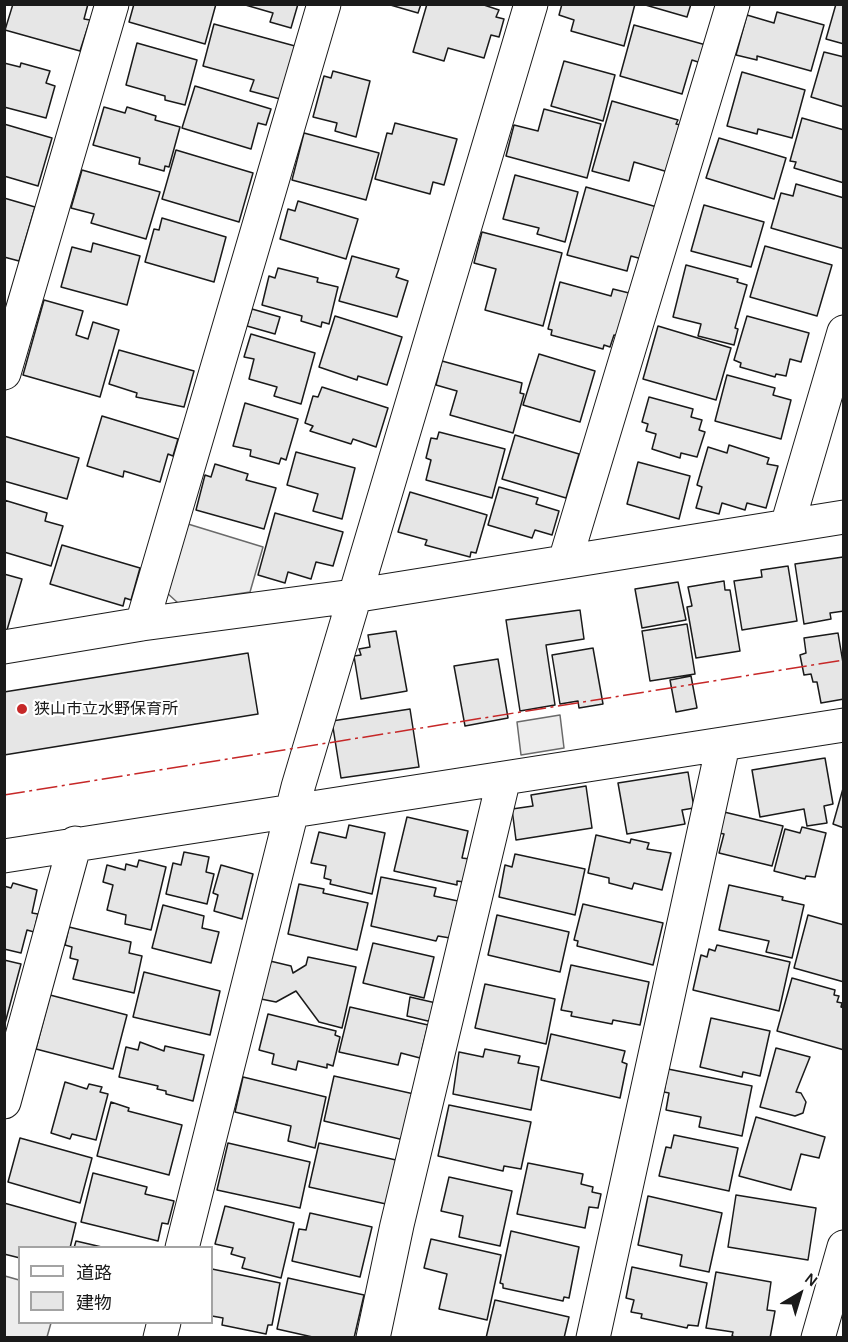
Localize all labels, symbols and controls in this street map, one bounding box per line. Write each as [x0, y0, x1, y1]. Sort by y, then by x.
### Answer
place label: 狭山市立水野保育所 [34, 699, 178, 719]
marker: 狭山市立水野保育所 [15, 702, 29, 716]
legend [18, 1246, 213, 1324]
text: 道路 [76, 1262, 112, 1284]
north arrow [770, 1264, 830, 1324]
text: N [801, 1268, 822, 1290]
text: 建物 [76, 1292, 112, 1314]

